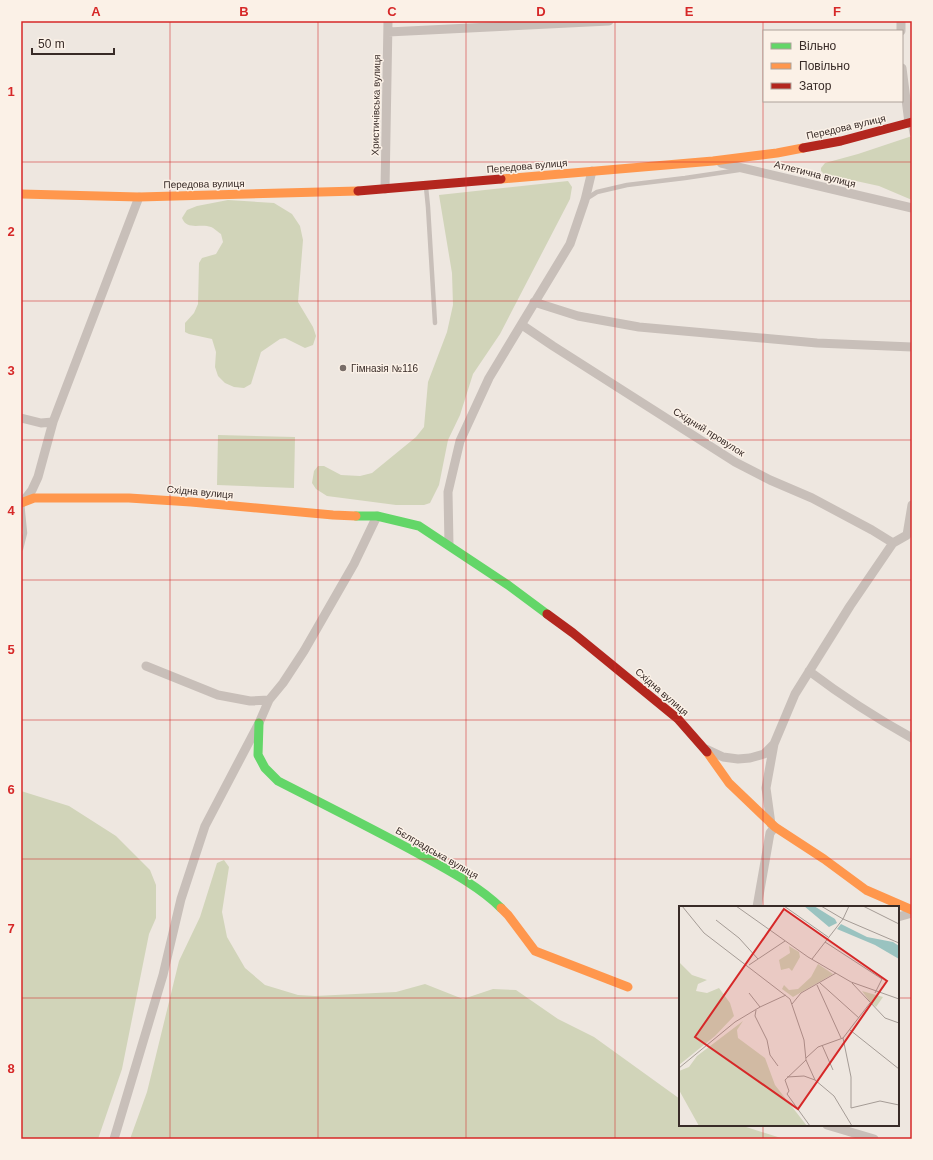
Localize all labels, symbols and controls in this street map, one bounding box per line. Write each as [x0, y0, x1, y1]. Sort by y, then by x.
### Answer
text: A [91, 4, 101, 19]
text: B [239, 4, 249, 19]
text: C [387, 4, 397, 19]
text: D [536, 4, 546, 19]
text: E [685, 4, 694, 19]
text: F [833, 4, 841, 19]
scale bar [32, 30, 114, 56]
legend [763, 30, 903, 102]
text: 50 m [38, 37, 65, 51]
text: Вільно [799, 39, 837, 53]
street label: Христичівська вулиця [370, 54, 382, 156]
text: Повільно [799, 59, 850, 73]
text: Затор [799, 79, 832, 93]
text: 1 [7, 84, 15, 99]
street label: Передова вулиця [805, 113, 887, 141]
street label: Передова вулиця [486, 157, 568, 175]
street label: Атлетична вулиця [773, 159, 857, 189]
street label: Передова вулиця [163, 178, 245, 190]
text: 2 [7, 224, 15, 239]
text: 3 [7, 363, 15, 378]
marker: Гімназія №116 [338, 363, 348, 373]
place label: Гімназія №116 [351, 363, 419, 374]
street label: Східний провулок [671, 406, 747, 459]
street label: Східна вулиця [166, 484, 234, 500]
text: 4 [7, 503, 15, 518]
text: 5 [7, 642, 15, 657]
street label: Східна вулиця [633, 666, 691, 718]
text: 6 [7, 782, 15, 797]
street label: Бєлградська вулиця [394, 825, 480, 881]
inset map [679, 906, 899, 1126]
text: 7 [7, 921, 15, 936]
text: 8 [7, 1061, 15, 1076]

